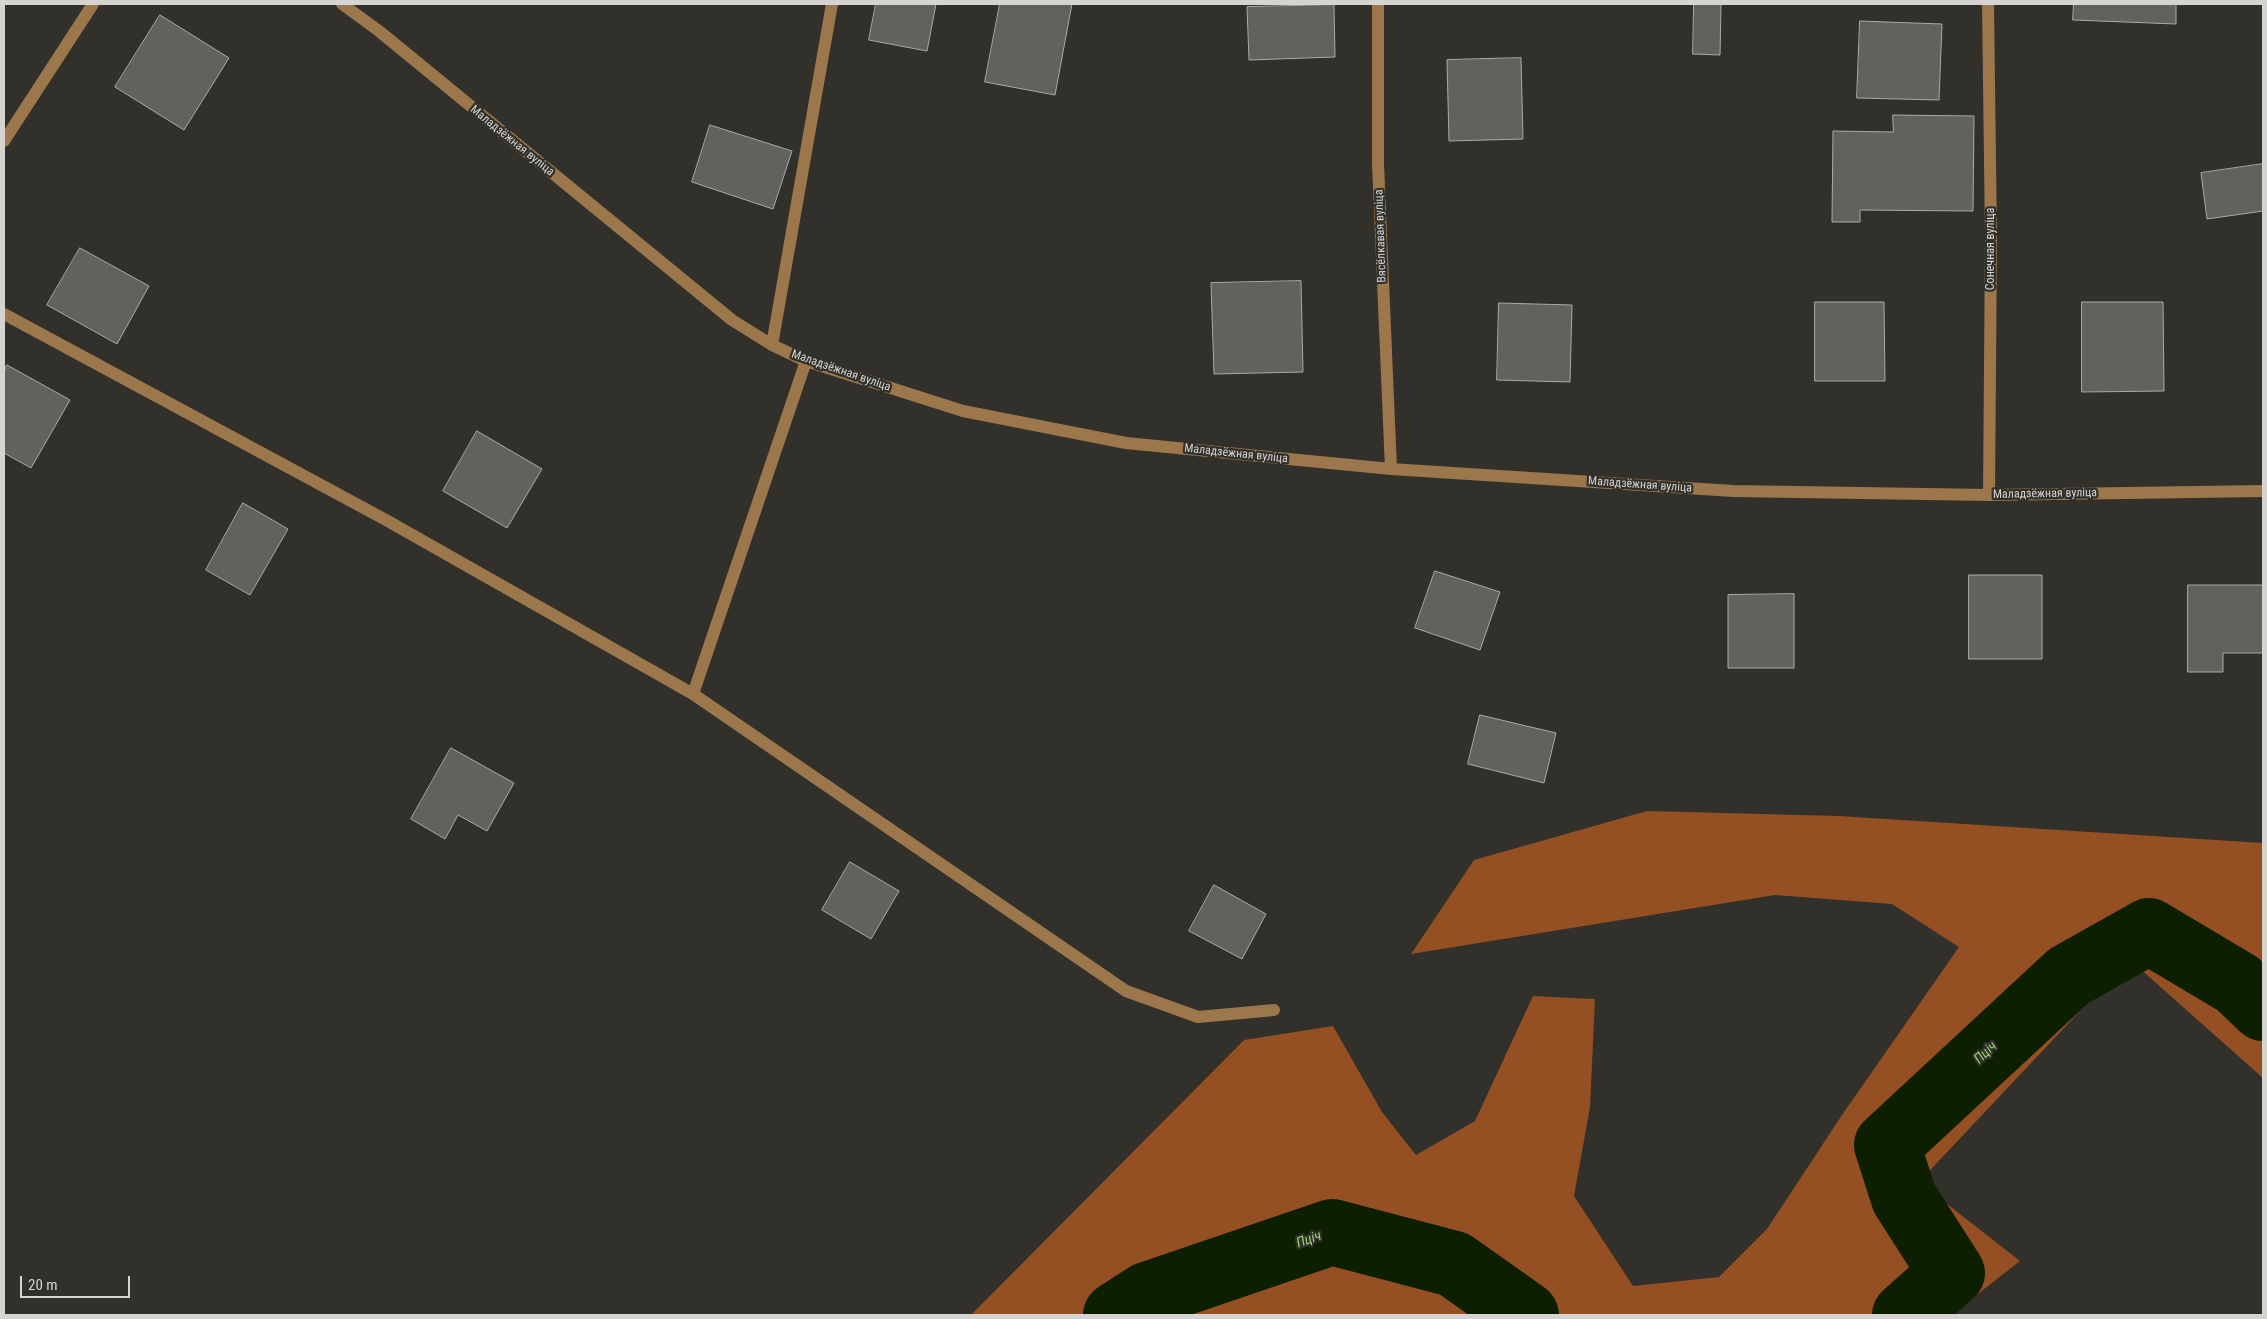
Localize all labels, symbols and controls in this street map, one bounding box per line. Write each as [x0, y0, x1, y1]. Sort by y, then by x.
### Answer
street label: Маладзёжная вуліца [467, 103, 557, 179]
street label: Вясёлкавая вуліца [1372, 189, 1390, 283]
street label: Сонечная вуліца [1984, 208, 1998, 290]
street label: Маладзёжная вуліца [789, 347, 893, 395]
street label: Маладзёжная вуліца [1183, 441, 1289, 467]
street label: Маладзёжная вуліца [1588, 474, 1692, 496]
street label: Маладзёжная вуліца [1993, 486, 2097, 502]
water label: Пціч [1971, 1038, 2001, 1068]
water label: Пціч [1294, 1228, 1324, 1252]
scale bar [22, 1266, 132, 1298]
text: 20 m [28, 1276, 58, 1294]

